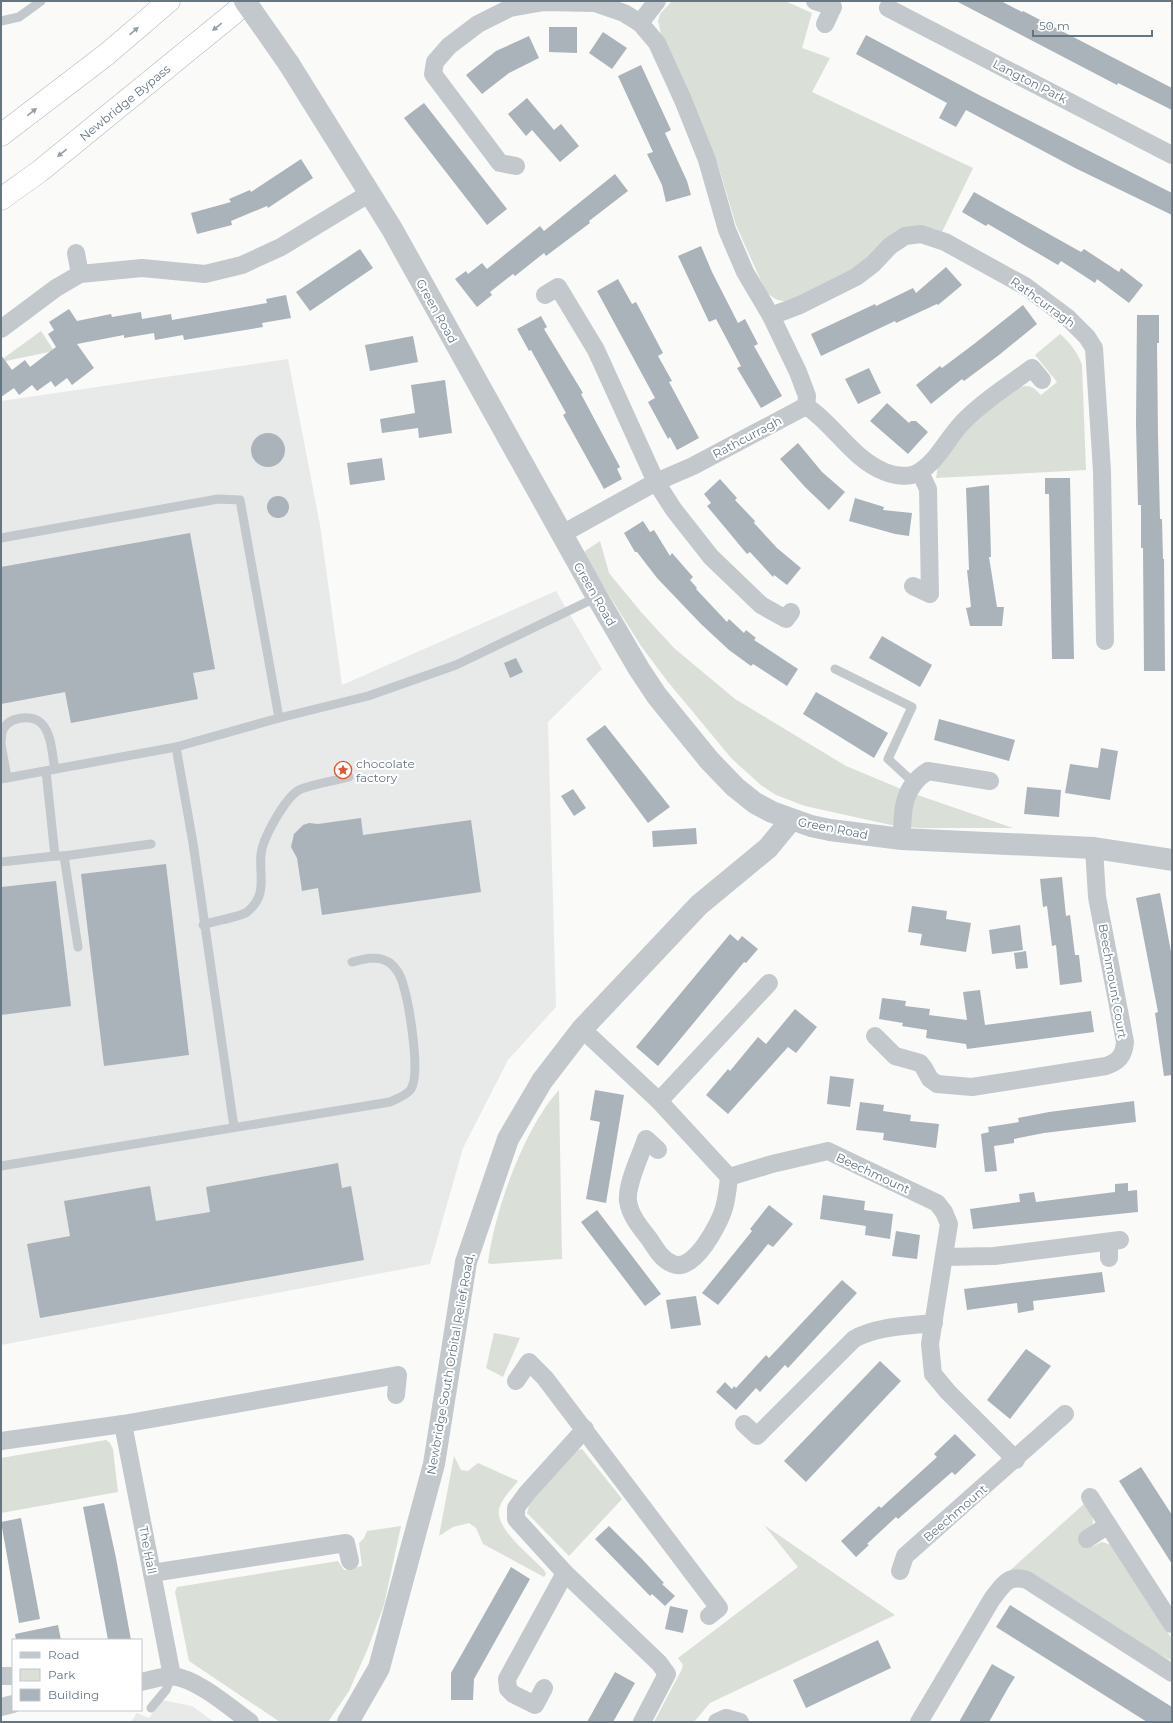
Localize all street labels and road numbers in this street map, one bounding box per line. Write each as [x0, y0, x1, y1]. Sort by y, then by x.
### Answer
street label: Langton Park [990, 56, 1070, 107]
street label: Newbridge Bypass [76, 61, 173, 144]
street label: Rathcurragh [1008, 274, 1078, 330]
street label: Green Road [413, 276, 461, 346]
street label: Rathcurragh [710, 413, 784, 461]
street label: Green Road [571, 559, 619, 629]
street label: Green Road [797, 814, 869, 842]
street label: Beechmount Court [1096, 922, 1131, 1040]
street label: Beechmount [834, 1149, 912, 1197]
street label: Newbridge South Orbital Relief Road, [423, 1252, 477, 1476]
street label: Beechmount [920, 1481, 990, 1545]
street label: The Hall [136, 1525, 160, 1575]

